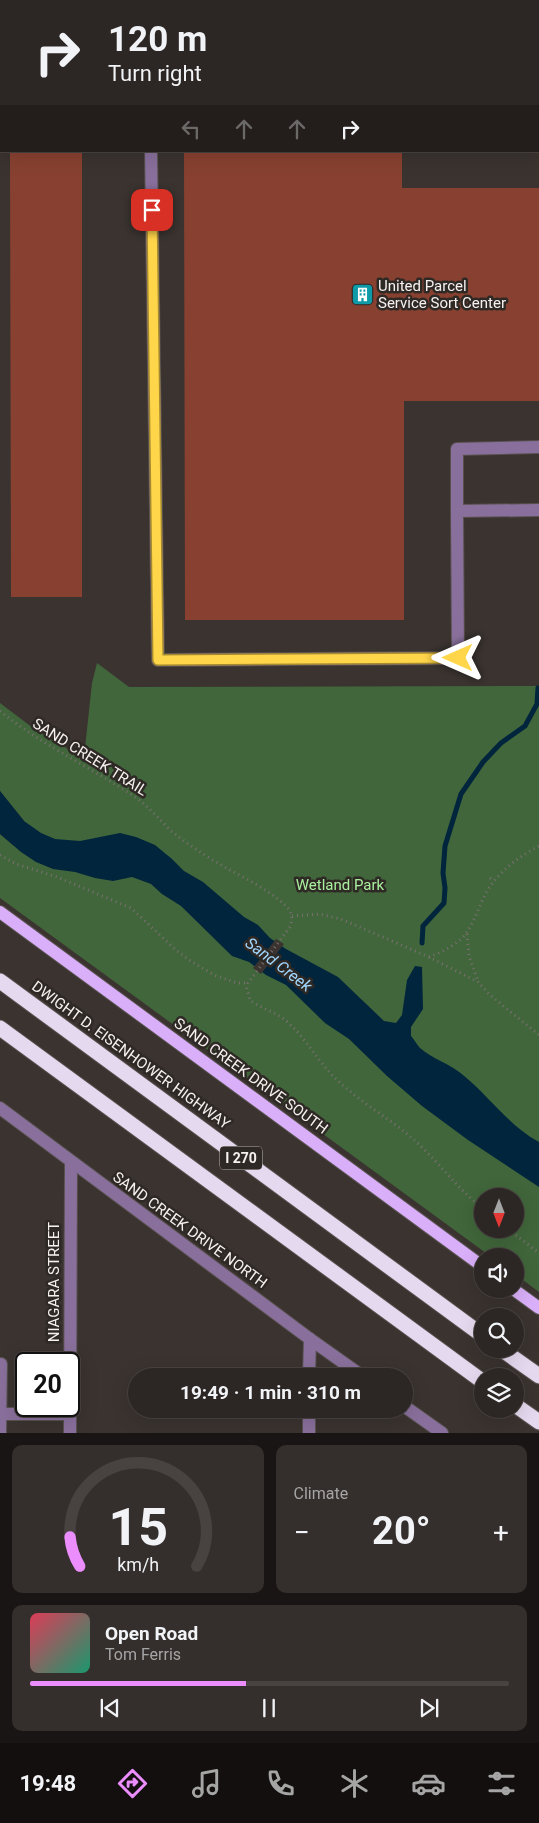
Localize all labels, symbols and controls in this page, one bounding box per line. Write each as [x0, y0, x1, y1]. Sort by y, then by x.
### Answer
text: 120 m [108, 19, 207, 60]
icon: right [25, 20, 90, 85]
text: Turn right [108, 61, 202, 86]
icon: left [177, 115, 205, 143]
icon: ahead [230, 115, 258, 143]
icon: ahead [283, 115, 311, 143]
icon: right [336, 115, 364, 143]
pin [131, 189, 173, 231]
icon: arrive [138, 196, 166, 224]
place label: United Parcel Service Sort Center [378, 277, 506, 312]
building icon: United Parcel Service Sort Center [350, 283, 374, 307]
position arrow [431, 631, 483, 683]
street label: SAND CREEK TRAIL [29, 714, 151, 800]
park label: Wetland Park [296, 876, 385, 894]
water label: Sand Creek [242, 933, 317, 996]
street label: DWIGHT D. EISENHOWER HIGHWAY [28, 977, 234, 1133]
street label: SAND CREEK DRIVE SOUTH [171, 1014, 331, 1138]
road number: I 270 [220, 1146, 262, 1170]
street label: SAND CREEK DRIVE NORTH [109, 1168, 271, 1292]
north arrow [474, 1188, 524, 1238]
map controls [474, 1188, 524, 1418]
street label: NIAGARA STREET [45, 1222, 63, 1342]
button: sound [474, 1248, 524, 1298]
button: search [474, 1308, 524, 1358]
speed limit sign: 20 [15, 1352, 80, 1417]
button: layers [474, 1368, 524, 1418]
text: 19:49 · 1 min · 310 m [180, 1381, 361, 1404]
text: Climate [294, 1484, 348, 1503]
text: 15 [108, 1497, 168, 1558]
text: 20° [372, 1509, 431, 1553]
text: − [294, 1516, 310, 1549]
text: + [493, 1516, 509, 1549]
text: km/h [117, 1554, 159, 1575]
text: Open Road [105, 1622, 198, 1645]
text: Tom Ferris [105, 1645, 181, 1664]
icon: previous [96, 1694, 124, 1722]
icon: pause [255, 1694, 283, 1722]
icon: next [415, 1694, 443, 1722]
icon: directions [115, 1766, 150, 1801]
icon: music [189, 1766, 224, 1801]
icon: phone [263, 1766, 298, 1801]
icon: climate [337, 1766, 372, 1801]
icon: car [411, 1766, 446, 1801]
icon: filters [484, 1766, 519, 1801]
text: 19:48 [19, 1771, 76, 1796]

